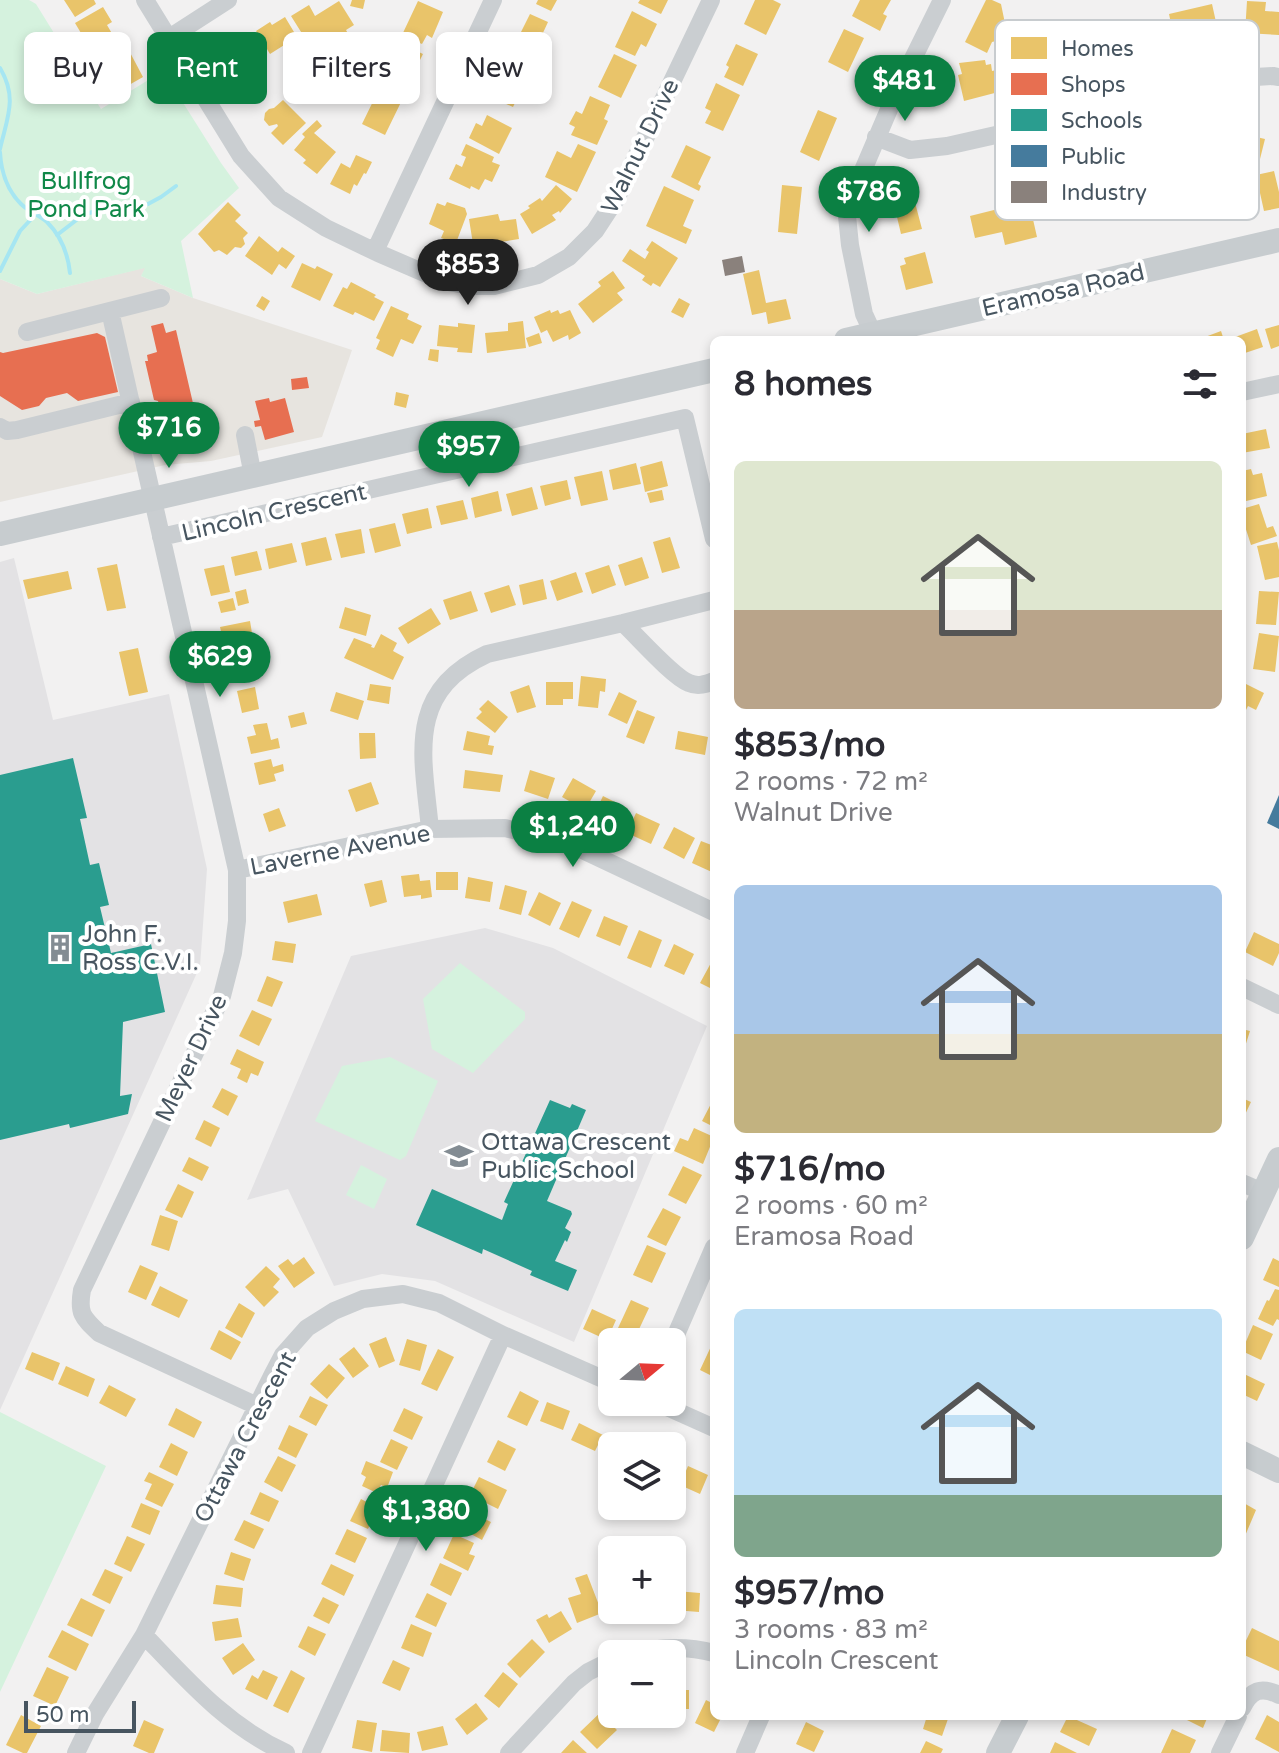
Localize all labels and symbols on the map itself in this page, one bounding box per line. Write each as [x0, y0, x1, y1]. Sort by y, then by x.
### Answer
legend [995, 20, 1259, 220]
text: Homes [1061, 36, 1134, 62]
pin: $481 [858, 55, 952, 123]
text: Shops [1061, 72, 1126, 98]
street label: Walnut Drive [595, 74, 686, 218]
text: Schools [1061, 108, 1142, 134]
text: Public [1061, 144, 1126, 170]
pin: $786 [822, 166, 916, 234]
park label: Bullfrog Pond Park [27, 167, 145, 224]
text: Industry [1061, 180, 1147, 206]
pin: $853 [421, 239, 515, 307]
street label: Eramosa Road [979, 258, 1147, 323]
pin: $716 [122, 402, 216, 470]
pin: $957 [422, 421, 516, 489]
street label: Lincoln Crescent [179, 477, 369, 548]
pin: $629 [173, 631, 267, 699]
pin: $1,240 [508, 801, 638, 869]
street label: Laverne Avenue [248, 819, 433, 882]
place label: John F. Ross C.V.I. [82, 920, 199, 977]
building icon: John F. Ross C.V.I. [45, 933, 75, 963]
street label: Meyer Drive [149, 990, 234, 1126]
place label: Ottawa Crescent Public School [481, 1128, 671, 1185]
school or university icon: Ottawa Crescent Public School [444, 1141, 474, 1171]
north arrow [598, 1328, 686, 1416]
street label: Ottawa Crescent [188, 1347, 303, 1528]
pin: $1,380 [361, 1485, 491, 1553]
scale bar [24, 1697, 136, 1733]

